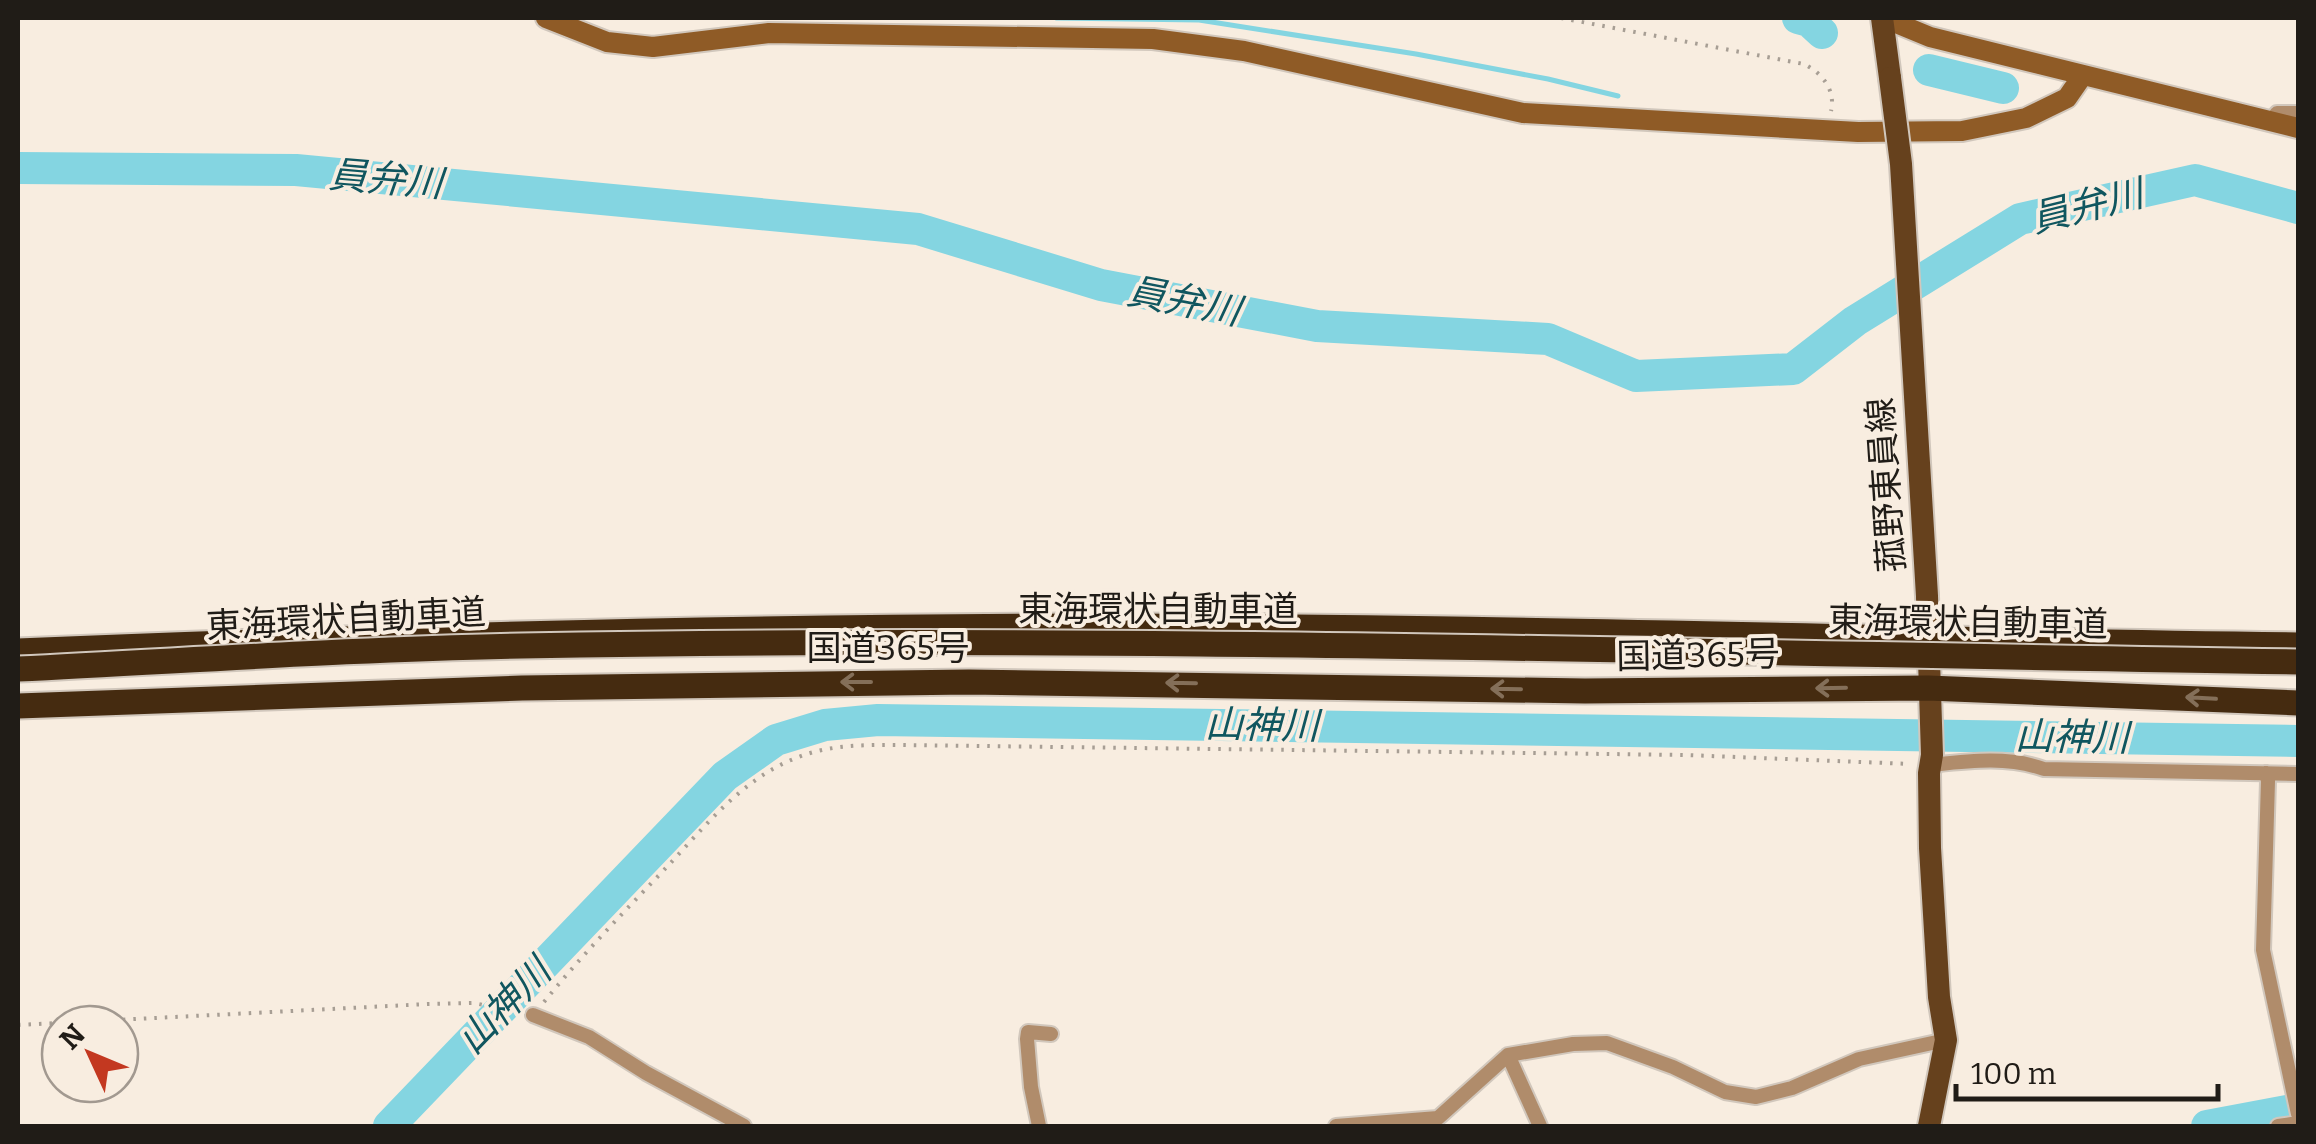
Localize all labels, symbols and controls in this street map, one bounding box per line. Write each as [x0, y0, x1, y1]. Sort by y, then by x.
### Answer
water label: 員弁川 [327, 151, 449, 207]
water label: 員弁川 [2026, 169, 2152, 242]
water label: 員弁川 [1124, 268, 1248, 335]
street label: 菰野東員線 [1859, 396, 1913, 574]
street label: 東海環状自動車道 [1018, 588, 1298, 630]
street label: 東海環状自動車道 [205, 591, 487, 647]
street label: 東海環状自動車道 [1828, 599, 2108, 645]
street label: 国道365号 [806, 627, 970, 669]
street label: 国道365号 [1616, 633, 1780, 677]
one-way arrow [841, 672, 874, 692]
one-way arrow [1166, 674, 1198, 693]
one-way arrow [1815, 679, 1847, 698]
one-way arrow [1491, 680, 1524, 698]
one-way arrow [2186, 688, 2218, 707]
water label: 山神川 [1205, 701, 1323, 749]
water label: 山神川 [2015, 713, 2133, 761]
water label: 山神川 [448, 946, 563, 1063]
north arrow [40, 1004, 140, 1104]
text: N [53, 1018, 92, 1056]
scale bar [1956, 1039, 2218, 1101]
text: 100 m [1971, 1056, 2057, 1092]

